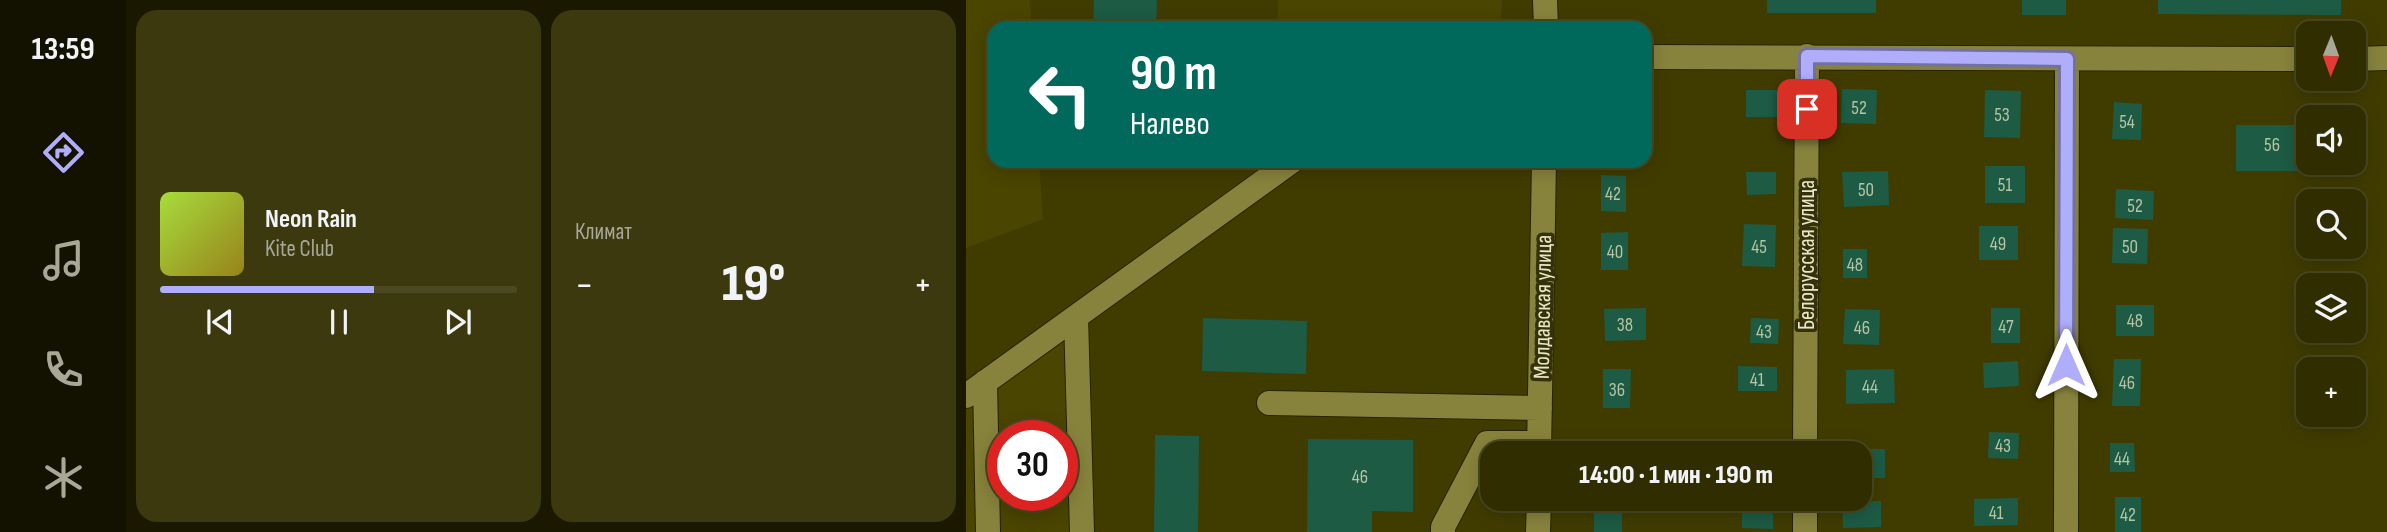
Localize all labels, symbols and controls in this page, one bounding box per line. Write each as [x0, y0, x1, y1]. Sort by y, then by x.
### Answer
north arrow [2296, 21, 2366, 91]
map controls [2296, 21, 2366, 427]
text: 13:59 [31, 30, 95, 69]
text: 90 m [1130, 45, 1217, 104]
icon: left [1015, 49, 1106, 140]
pin [1777, 79, 1837, 139]
icon: arrive [1788, 90, 1826, 128]
house number: 52 [1851, 97, 1867, 120]
house number: 53 [1994, 104, 2010, 127]
text: Налево [1130, 105, 1210, 144]
button: sound [2296, 105, 2366, 175]
house number: 54 [2119, 111, 2135, 134]
icon: directions [39, 128, 88, 177]
house number: 56 [2264, 134, 2280, 157]
house number: 51 [1998, 174, 2012, 197]
house number: 50 [1858, 179, 1874, 202]
street label: Белорусская улица [1793, 180, 1821, 330]
house number: 42 [1605, 183, 1621, 206]
button: search [2296, 189, 2366, 259]
house number: 52 [2127, 195, 2143, 218]
text: Neon Rain [265, 204, 357, 235]
text: Климат [575, 218, 632, 246]
house number: 49 [1990, 233, 2006, 256]
text: Kite Club [265, 235, 334, 263]
street label: Молдавская улица [1528, 235, 1558, 379]
icon: music [39, 236, 88, 285]
house number: 45 [1751, 236, 1767, 259]
house number: 50 [2122, 236, 2138, 259]
house number: 40 [1607, 241, 1623, 264]
text: 19° [722, 253, 785, 316]
house number: 48 [1847, 254, 1863, 277]
text: − [575, 263, 594, 308]
text: + [913, 263, 932, 308]
button: layers [2296, 273, 2366, 343]
icon: previous [201, 303, 239, 341]
icon: pause [320, 303, 358, 341]
icon: next [439, 303, 477, 341]
house number: 48 [2127, 310, 2143, 333]
house number: 38 [1617, 314, 1633, 337]
house number: 47 [1998, 316, 2014, 339]
house number: 46 [1854, 317, 1870, 340]
house number: 43 [1756, 321, 1772, 344]
position arrow [2029, 328, 2103, 402]
icon: phone [39, 345, 88, 394]
button: + [2296, 357, 2366, 427]
house number: 41 [1750, 369, 1765, 392]
house number: 46 [2119, 372, 2135, 395]
house number: 44 [1862, 376, 1878, 399]
house number: 36 [1609, 379, 1625, 402]
speed limit sign: 30 [987, 420, 1078, 511]
house number: 43 [1995, 435, 2011, 458]
house number: 44 [2114, 448, 2130, 471]
icon: climate [39, 453, 88, 502]
text: 14:00 · 1 мин · 190 m [1579, 460, 1773, 491]
house number: 46 [1352, 466, 1368, 489]
house number: 41 [1989, 502, 2004, 525]
house number: 42 [2120, 504, 2136, 527]

